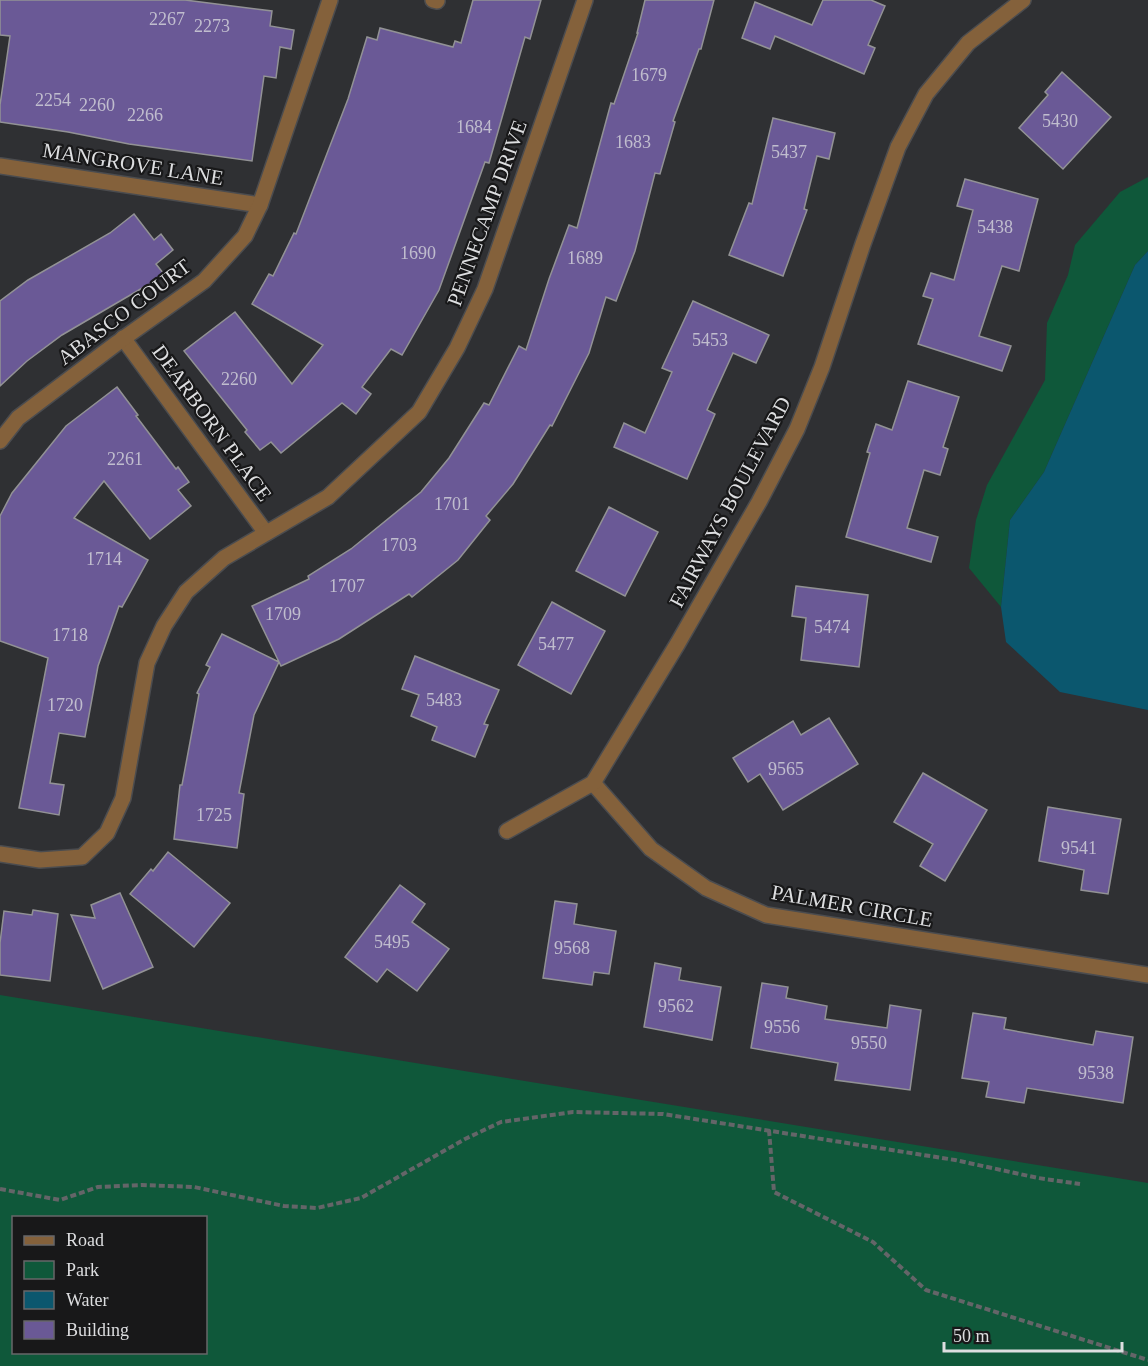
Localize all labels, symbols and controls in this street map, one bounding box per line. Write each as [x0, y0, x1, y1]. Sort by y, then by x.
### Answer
house number: 2267 [149, 9, 185, 29]
house number: 2273 [194, 16, 230, 36]
house number: 1679 [631, 65, 667, 85]
house number: 2254 [35, 90, 71, 110]
house number: 2260 [79, 95, 115, 115]
house number: 2266 [127, 105, 163, 125]
house number: 5430 [1042, 111, 1078, 131]
street label: PENNECAMP DRIVE [442, 117, 532, 309]
house number: 1684 [456, 117, 492, 137]
house number: 1683 [615, 132, 651, 152]
street label: MANGROVE LANE [41, 138, 225, 190]
house number: 5437 [771, 142, 807, 162]
house number: 5438 [977, 217, 1013, 237]
house number: 1690 [400, 243, 436, 263]
house number: 1689 [567, 248, 603, 268]
street label: ABASCO COURT [53, 254, 195, 370]
house number: 5453 [692, 330, 728, 350]
street label: DEARBORN PLACE [147, 340, 277, 506]
house number: 2260 [221, 369, 257, 389]
street label: FAIRWAYS BOULEVARD [664, 393, 796, 611]
house number: 2261 [107, 449, 143, 469]
house number: 1701 [434, 494, 470, 514]
house number: 1703 [381, 535, 417, 555]
house number: 1714 [86, 549, 122, 569]
house number: 1707 [329, 576, 365, 596]
house number: 1709 [265, 604, 301, 624]
house number: 5474 [814, 617, 850, 637]
house number: 1718 [52, 625, 88, 645]
house number: 5477 [538, 634, 574, 654]
house number: 5483 [426, 690, 462, 710]
house number: 1720 [47, 695, 83, 715]
house number: 9565 [768, 759, 804, 779]
house number: 1725 [196, 805, 232, 825]
house number: 9541 [1061, 838, 1097, 858]
street label: PALMER CIRCLE [770, 880, 934, 932]
house number: 5495 [374, 932, 410, 952]
house number: 9568 [554, 938, 590, 958]
house number: 9562 [658, 996, 694, 1016]
house number: 9556 [764, 1017, 800, 1037]
house number: 9550 [851, 1033, 887, 1053]
house number: 9538 [1078, 1063, 1114, 1083]
legend [12, 1216, 207, 1354]
text: Road [66, 1230, 104, 1250]
text: Park [66, 1260, 99, 1280]
text: Water [66, 1290, 109, 1310]
scale bar [944, 1315, 1122, 1353]
text: Building [66, 1320, 129, 1340]
text: 50 m [953, 1326, 990, 1346]

